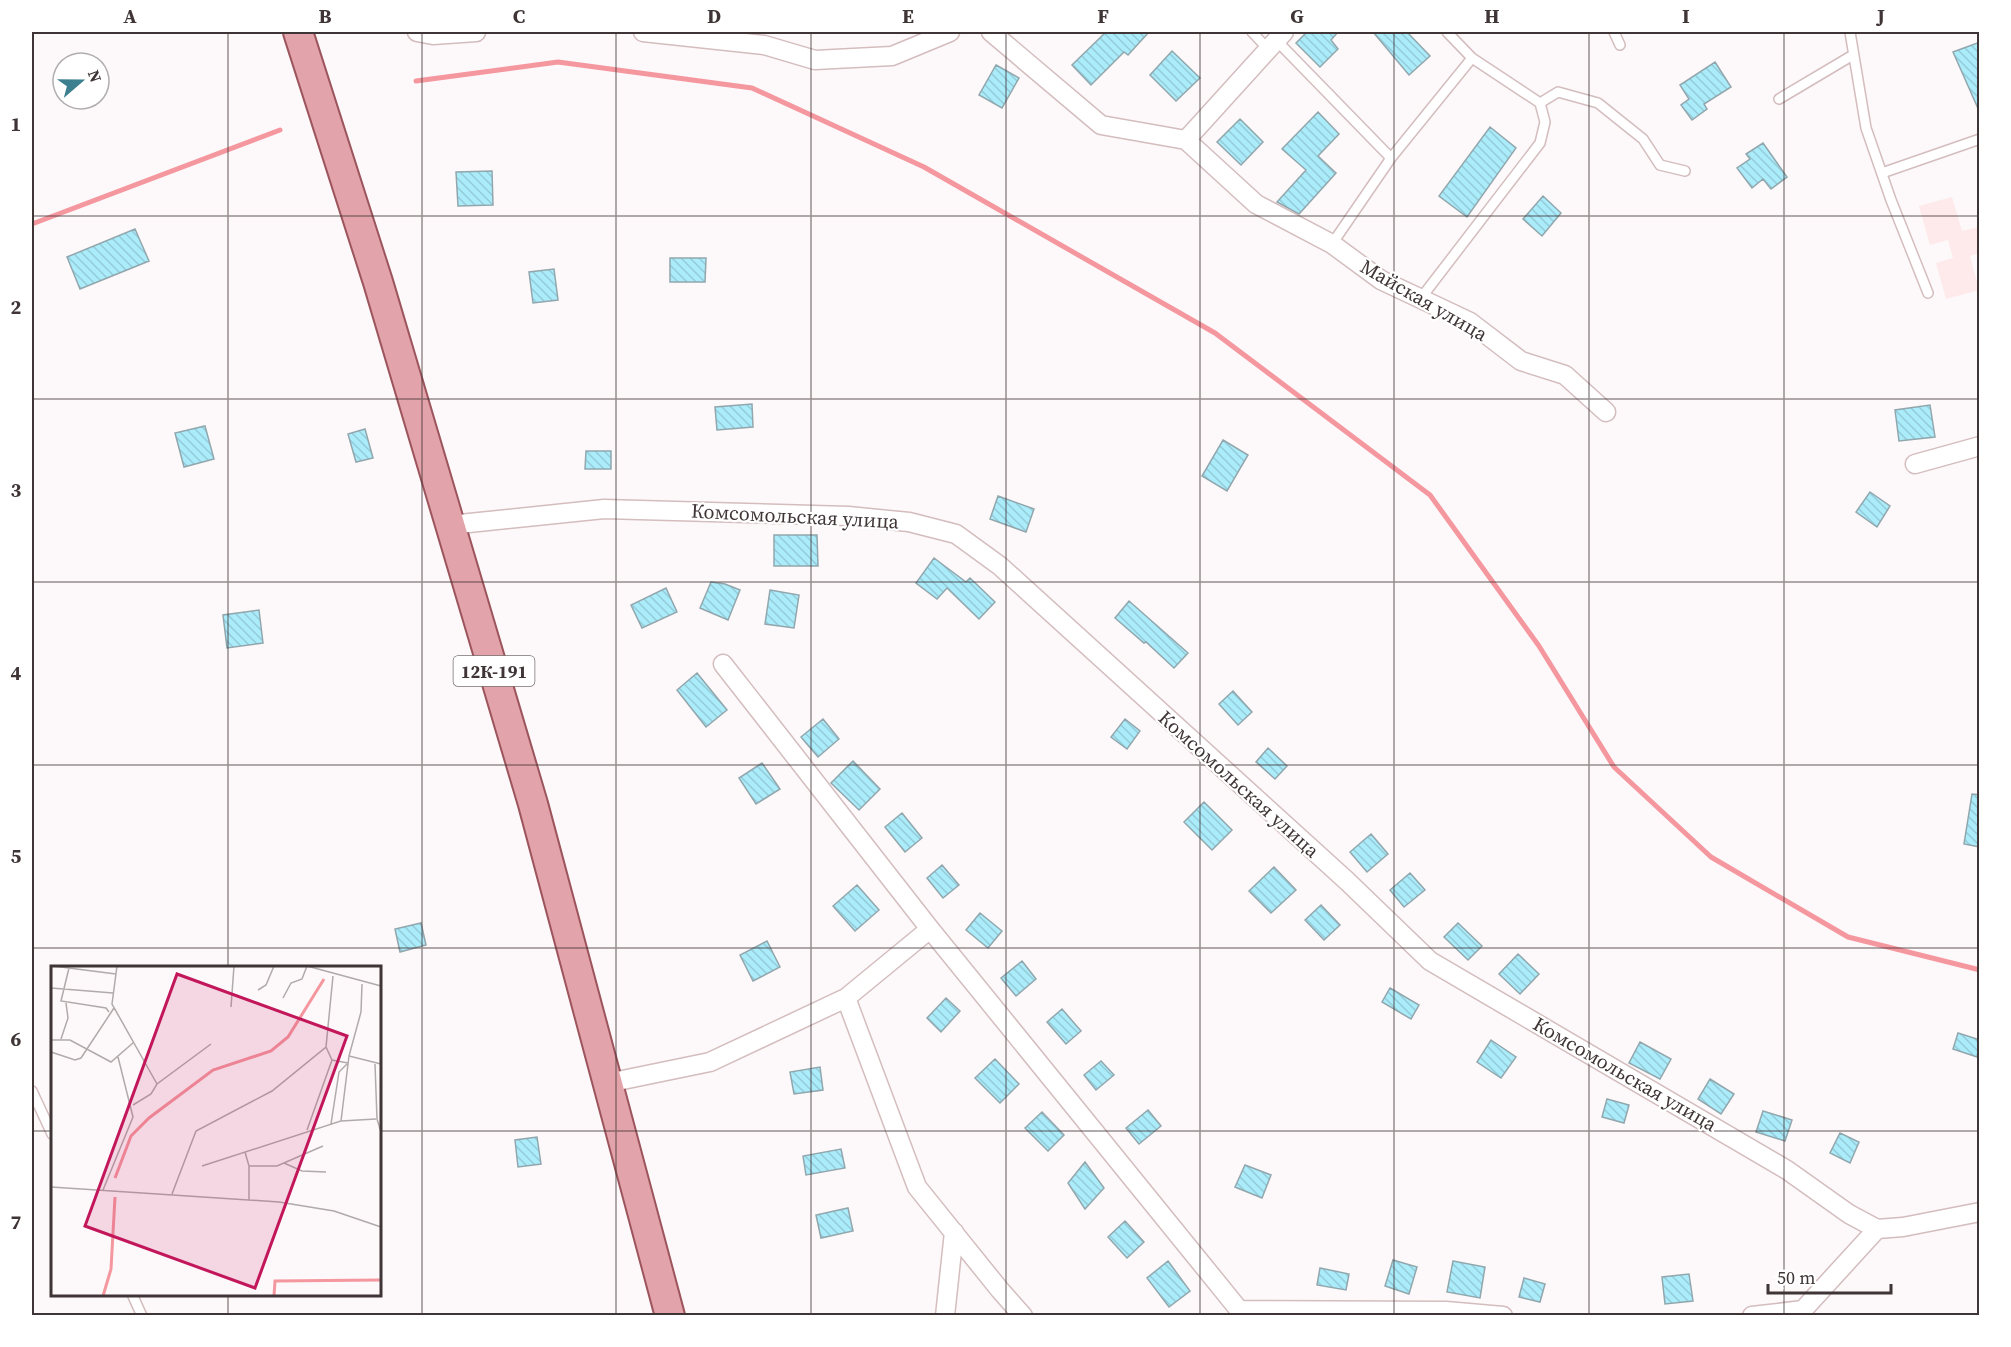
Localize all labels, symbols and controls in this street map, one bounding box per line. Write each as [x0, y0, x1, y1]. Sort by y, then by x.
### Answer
text: A [123, 2, 137, 30]
text: B [318, 2, 332, 30]
text: C [513, 2, 525, 30]
text: D [707, 2, 721, 30]
text: E [902, 2, 914, 30]
text: F [1097, 2, 1109, 30]
text: G [1290, 2, 1304, 30]
text: H [1484, 2, 1500, 30]
text: I [1682, 2, 1690, 30]
text: J [1875, 2, 1885, 30]
north arrow [51, 51, 111, 111]
text: N [83, 67, 108, 85]
text: 1 [11, 110, 21, 138]
street label: Майская улица [1355, 252, 1494, 348]
text: 2 [11, 293, 22, 321]
text: 3 [11, 476, 22, 504]
street label: Комсомольская улица [690, 497, 900, 535]
road number: 12К-191 [454, 656, 534, 686]
text: 4 [11, 659, 22, 687]
street label: Комсомольская улица [1152, 704, 1326, 865]
text: 5 [11, 842, 22, 870]
inset map [51, 966, 381, 1296]
street label: Комсомольская улица [1528, 1010, 1723, 1139]
text: 6 [11, 1025, 22, 1053]
text: 7 [11, 1208, 22, 1236]
scale bar [1768, 1257, 1891, 1295]
text: 50 m [1777, 1265, 1815, 1290]

